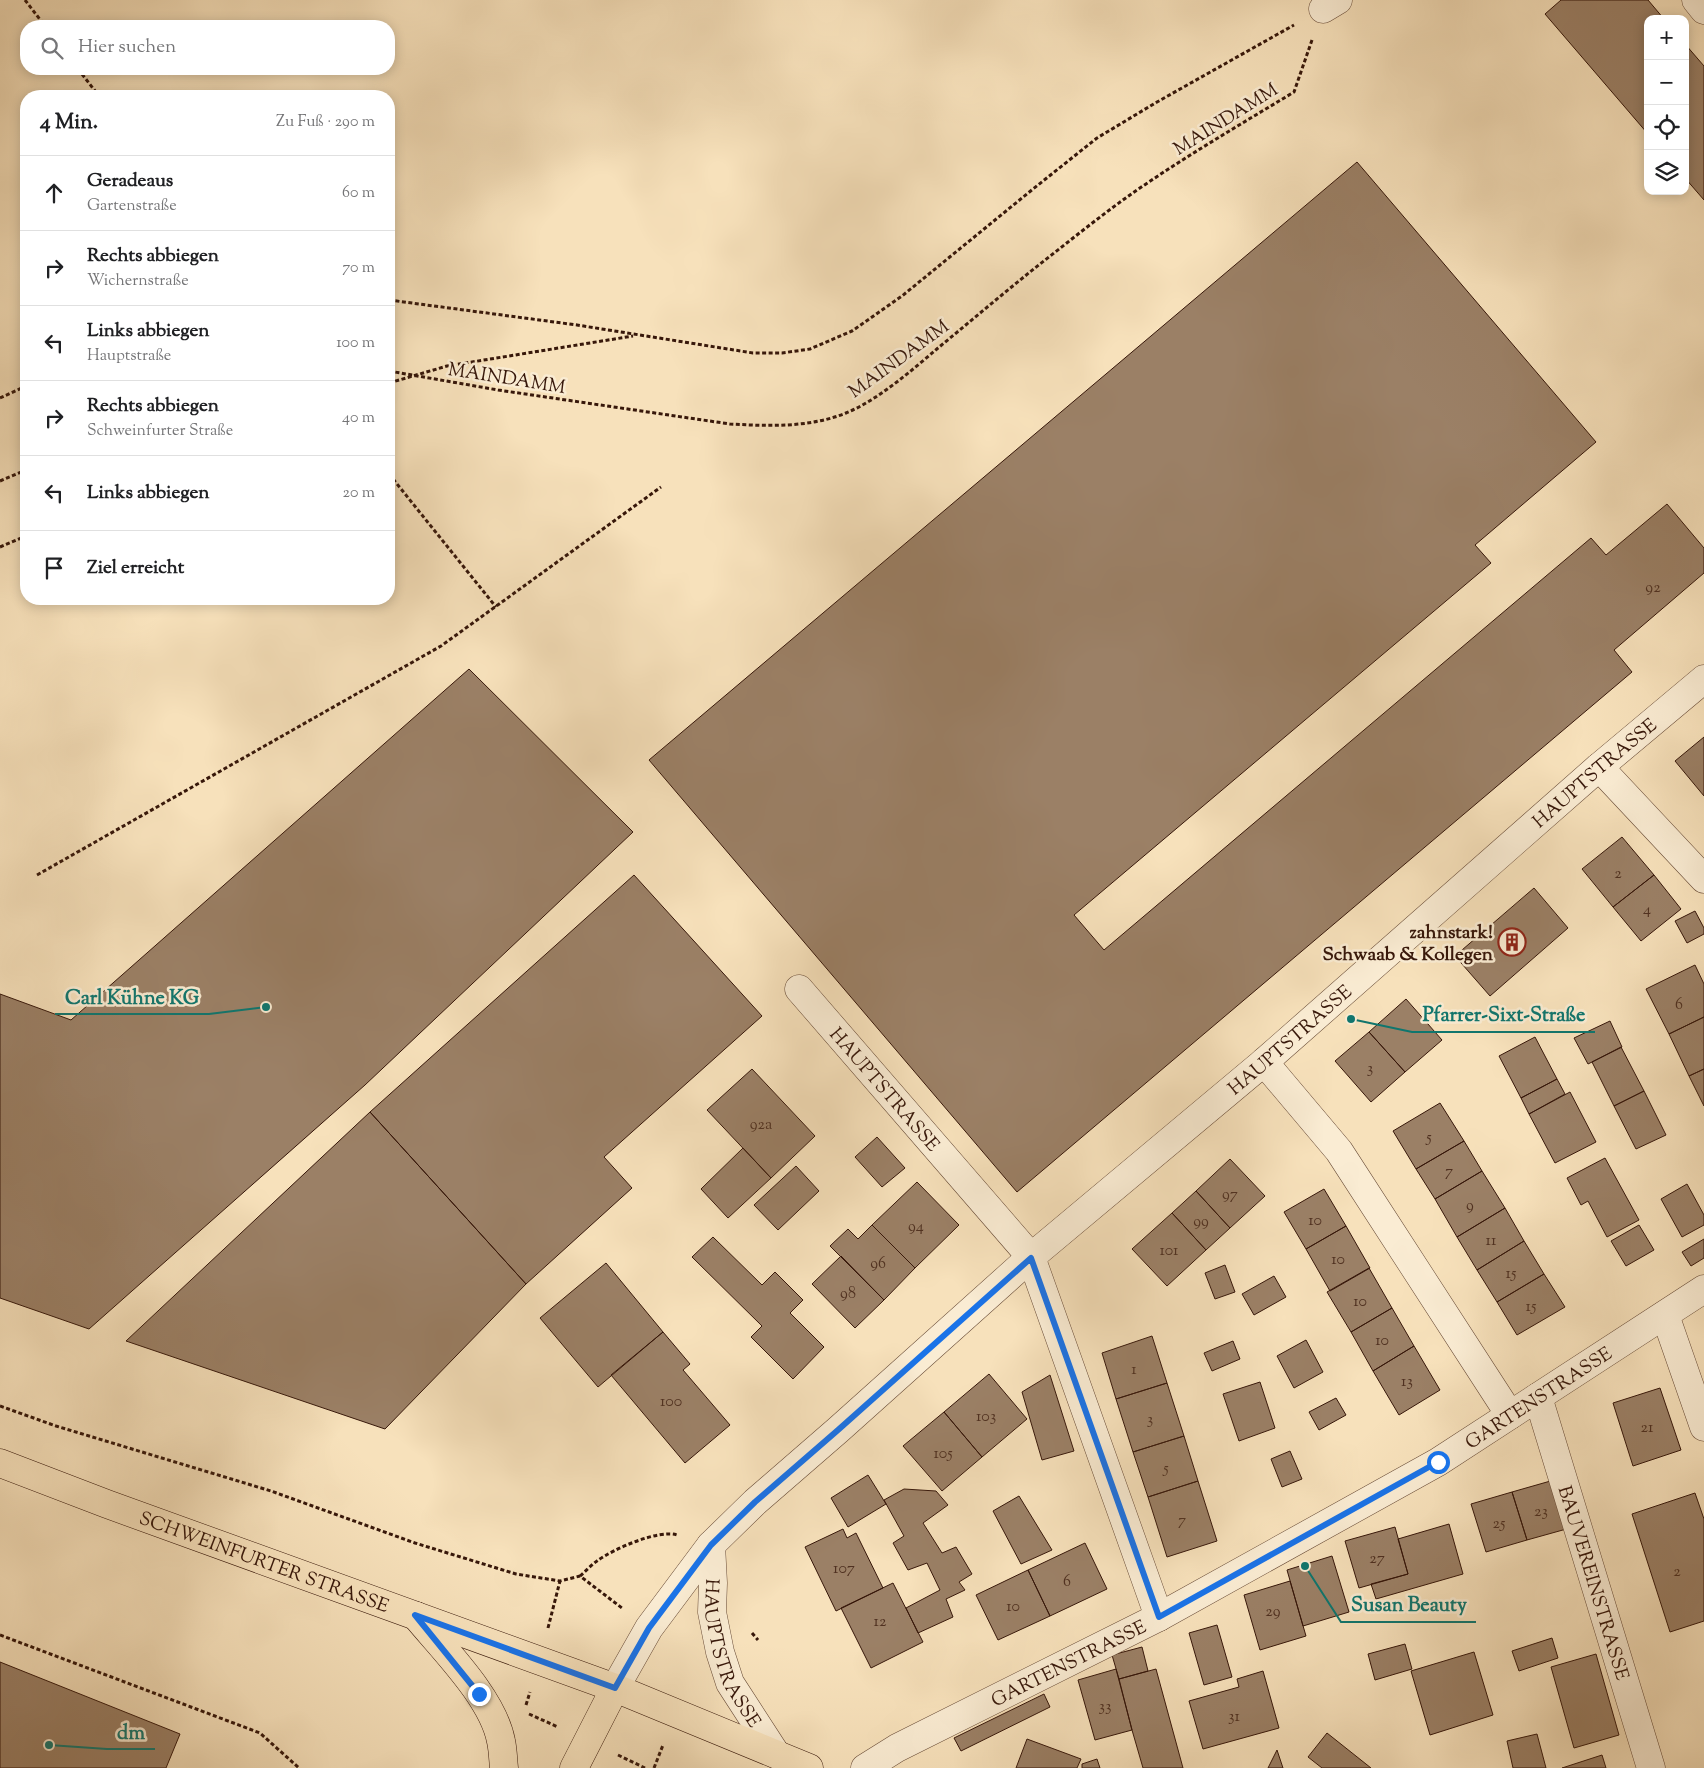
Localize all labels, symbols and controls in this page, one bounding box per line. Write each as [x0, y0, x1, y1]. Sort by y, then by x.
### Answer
map controls [1644, 15, 1689, 195]
button: + [1644, 15, 1689, 60]
search box [20, 20, 395, 75]
icon: search [38, 34, 66, 62]
text: Hier suchen [78, 34, 176, 61]
button: − [1644, 60, 1689, 105]
street label: MAINDAMM [1169, 77, 1284, 163]
button: locate [1644, 105, 1689, 150]
text: 4 Min. [40, 108, 98, 138]
text: Zu Fuß · 290 m [276, 111, 375, 134]
button: layers [1644, 150, 1689, 195]
text: Geradeaus [87, 168, 173, 195]
icon: ahead [40, 179, 68, 207]
text: 60 m [342, 182, 375, 205]
text: Gartenstraße [87, 195, 177, 218]
text: Rechts abbiegen [87, 243, 219, 270]
icon: right [40, 254, 68, 282]
text: 70 m [342, 257, 375, 280]
text: Wichernstraße [87, 270, 189, 293]
street label: MAINDAMM [843, 314, 956, 406]
text: Links abbiegen [87, 318, 210, 345]
icon: left [40, 329, 68, 357]
text: 100 m [336, 332, 375, 355]
text: Hauptstraße [87, 345, 171, 368]
street label: MAINDAMM [446, 357, 568, 402]
text: Rechts abbiegen [87, 393, 219, 420]
icon: right [40, 404, 68, 432]
text: 40 m [342, 407, 375, 430]
text: Schweinfurter Straße [87, 420, 233, 443]
icon: left [40, 479, 68, 507]
text: Links abbiegen [87, 480, 210, 507]
text: 20 m [342, 482, 375, 505]
icon: arrive [40, 554, 68, 582]
text: Ziel erreicht [87, 555, 184, 582]
house number: 92 [1645, 577, 1661, 600]
street label: HAUPTSTRASSE [1527, 713, 1664, 836]
house number: 2 [1614, 863, 1622, 886]
house number: 4 [1643, 899, 1651, 922]
place label: zahnstark! Schwaab & Kollegen [1322, 920, 1494, 969]
building icon: zahnstark! Schwaab & Kollegen [1497, 927, 1527, 957]
callout: Carl Kühne KG [55, 979, 209, 1014]
street label: HAUPTSTRASSE [1223, 979, 1359, 1103]
text: Carl Kühne KG [65, 985, 200, 1014]
house number: 6 [1675, 994, 1683, 1017]
callout: Pfarrer-Sixt-Straße [1412, 997, 1595, 1032]
text: Pfarrer-Sixt-Straße [1423, 1002, 1585, 1031]
street label: HAUPTSTRASSE [822, 1022, 945, 1159]
house number: 3 [1367, 1058, 1373, 1081]
house number: 92a [750, 1114, 773, 1137]
house number: 5 [1425, 1127, 1432, 1150]
house number: 7 [1445, 1161, 1453, 1184]
house number: 97 [1222, 1184, 1238, 1207]
house number: 9 [1466, 1195, 1474, 1218]
house number: 10 [1308, 1210, 1322, 1233]
house number: 99 [1193, 1211, 1209, 1234]
house number: 94 [908, 1216, 924, 1239]
house number: 11 [1486, 1230, 1497, 1253]
house number: 101 [1159, 1240, 1179, 1263]
house number: 10 [1331, 1249, 1345, 1272]
house number: 96 [870, 1253, 886, 1276]
house number: 15 [1506, 1263, 1517, 1286]
house number: 98 [840, 1283, 856, 1306]
house number: 10 [1353, 1291, 1367, 1314]
house number: 15 [1526, 1296, 1537, 1319]
house number: 10 [1375, 1330, 1389, 1353]
street label: GARTENSTRASSE [1460, 1341, 1619, 1457]
house number: 1 [1131, 1359, 1137, 1382]
house number: 13 [1401, 1371, 1413, 1394]
house number: 100 [660, 1391, 682, 1414]
house number: 103 [976, 1406, 996, 1429]
house number: 3 [1147, 1409, 1153, 1432]
house number: 21 [1641, 1417, 1654, 1440]
house number: 105 [933, 1443, 953, 1466]
route start [1427, 1451, 1450, 1474]
house number: 5 [1162, 1458, 1169, 1481]
street label: BAUVEREINSTRASSE [1550, 1483, 1635, 1684]
house number: 23 [1534, 1501, 1548, 1524]
street label: SCHWEINFURTER STRASSE [135, 1506, 393, 1621]
house number: 7 [1178, 1510, 1186, 1533]
house number: 25 [1493, 1513, 1506, 1536]
house number: 27 [1369, 1548, 1385, 1571]
house number: 107 [833, 1558, 855, 1581]
house number: 2 [1673, 1561, 1681, 1584]
house number: 6 [1063, 1571, 1071, 1594]
street label: HAUPTSTRASSE [696, 1578, 767, 1734]
callout: Susan Beauty [1341, 1587, 1476, 1622]
text: Susan Beauty [1351, 1592, 1467, 1621]
house number: 10 [1006, 1596, 1020, 1619]
house number: 29 [1265, 1601, 1281, 1624]
house number: 12 [874, 1611, 887, 1634]
street label: GARTENSTRASSE [987, 1614, 1152, 1715]
route end [468, 1683, 491, 1706]
house number: 33 [1099, 1696, 1111, 1719]
house number: 31 [1228, 1706, 1241, 1729]
callout: dm [107, 1714, 155, 1749]
text: dm [117, 1720, 145, 1749]

